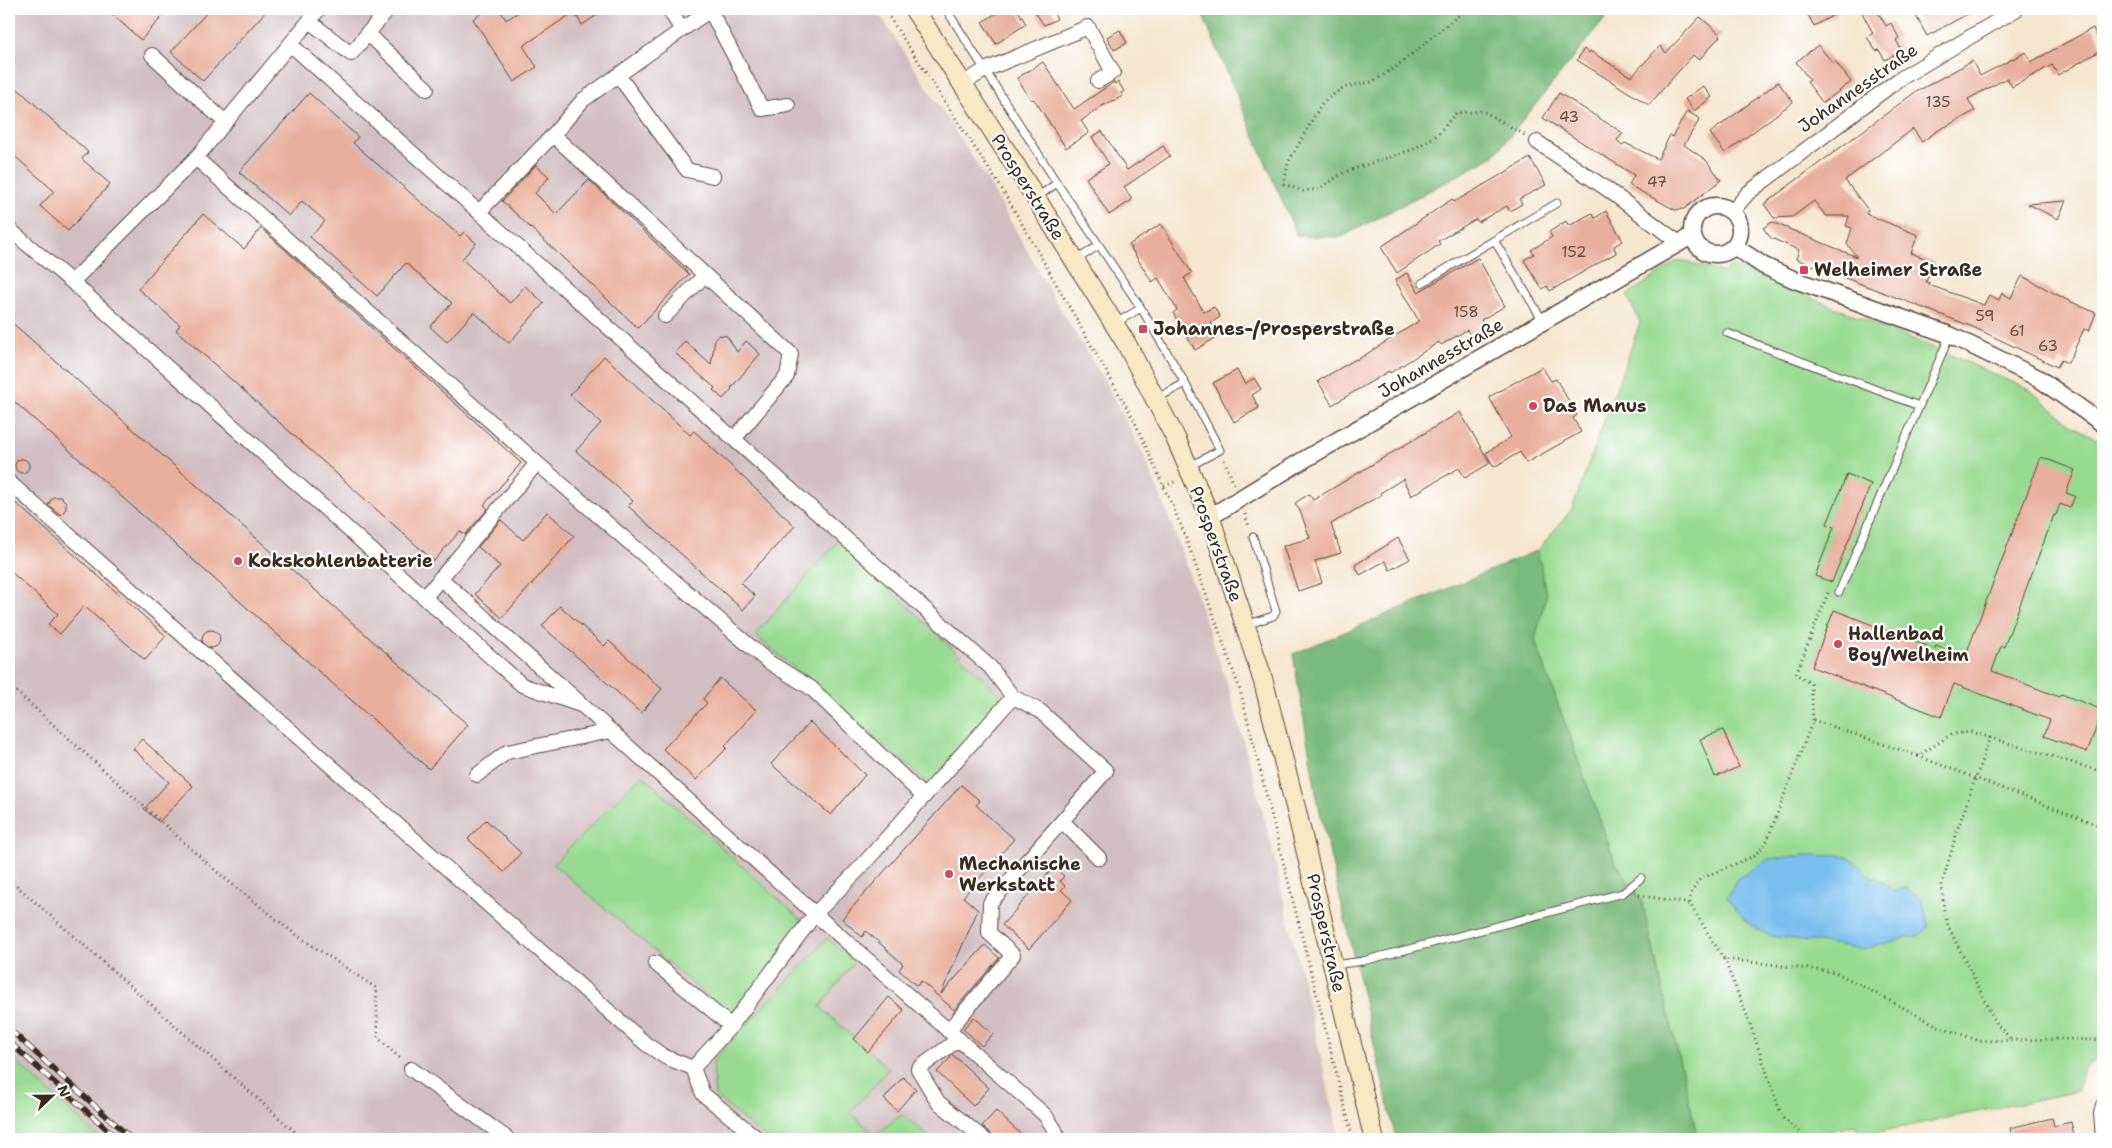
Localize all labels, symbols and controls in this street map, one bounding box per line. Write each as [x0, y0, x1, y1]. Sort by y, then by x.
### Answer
street label: Johannesstraße [1793, 38, 1923, 138]
house number: 135 [1926, 92, 1950, 112]
house number: 43 [1559, 107, 1579, 127]
street label: Prosperstraße [986, 129, 1070, 245]
house number: 47 [1647, 172, 1667, 192]
house number: 152 [1562, 242, 1586, 262]
place label: Welheimer Straße [1814, 258, 1983, 282]
marker: Welheimer Straße [1798, 264, 1810, 276]
house number: 158 [1453, 302, 1479, 322]
house number: 59 [1976, 306, 1994, 326]
street label: Johannesstraße [1374, 312, 1508, 404]
place label: Johannes-/Prosperstraße [1153, 317, 1395, 341]
house number: 61 [2009, 321, 2025, 341]
marker: Johannes-/Prosperstraße [1137, 323, 1149, 335]
house number: 63 [2038, 336, 2058, 356]
place label: Das Manus [1543, 394, 1647, 418]
marker: Das Manus [1527, 400, 1539, 412]
street label: Prosperstraße [1184, 483, 1248, 605]
place label: Kokskohlenbatterie [248, 549, 433, 573]
marker: Kokskohlenbatterie [232, 555, 244, 567]
place label: Hallenbad Boy/Welheim [1848, 622, 1969, 667]
marker: Hallenbad Boy/Welheim [1832, 638, 1844, 650]
place label: Mechanische Werkstatt [959, 852, 1081, 897]
marker: Mechanische Werkstatt [943, 868, 955, 880]
street label: Prosperstraße [1301, 871, 1351, 995]
north arrow [28, 1070, 78, 1120]
text: N [54, 1083, 74, 1100]

